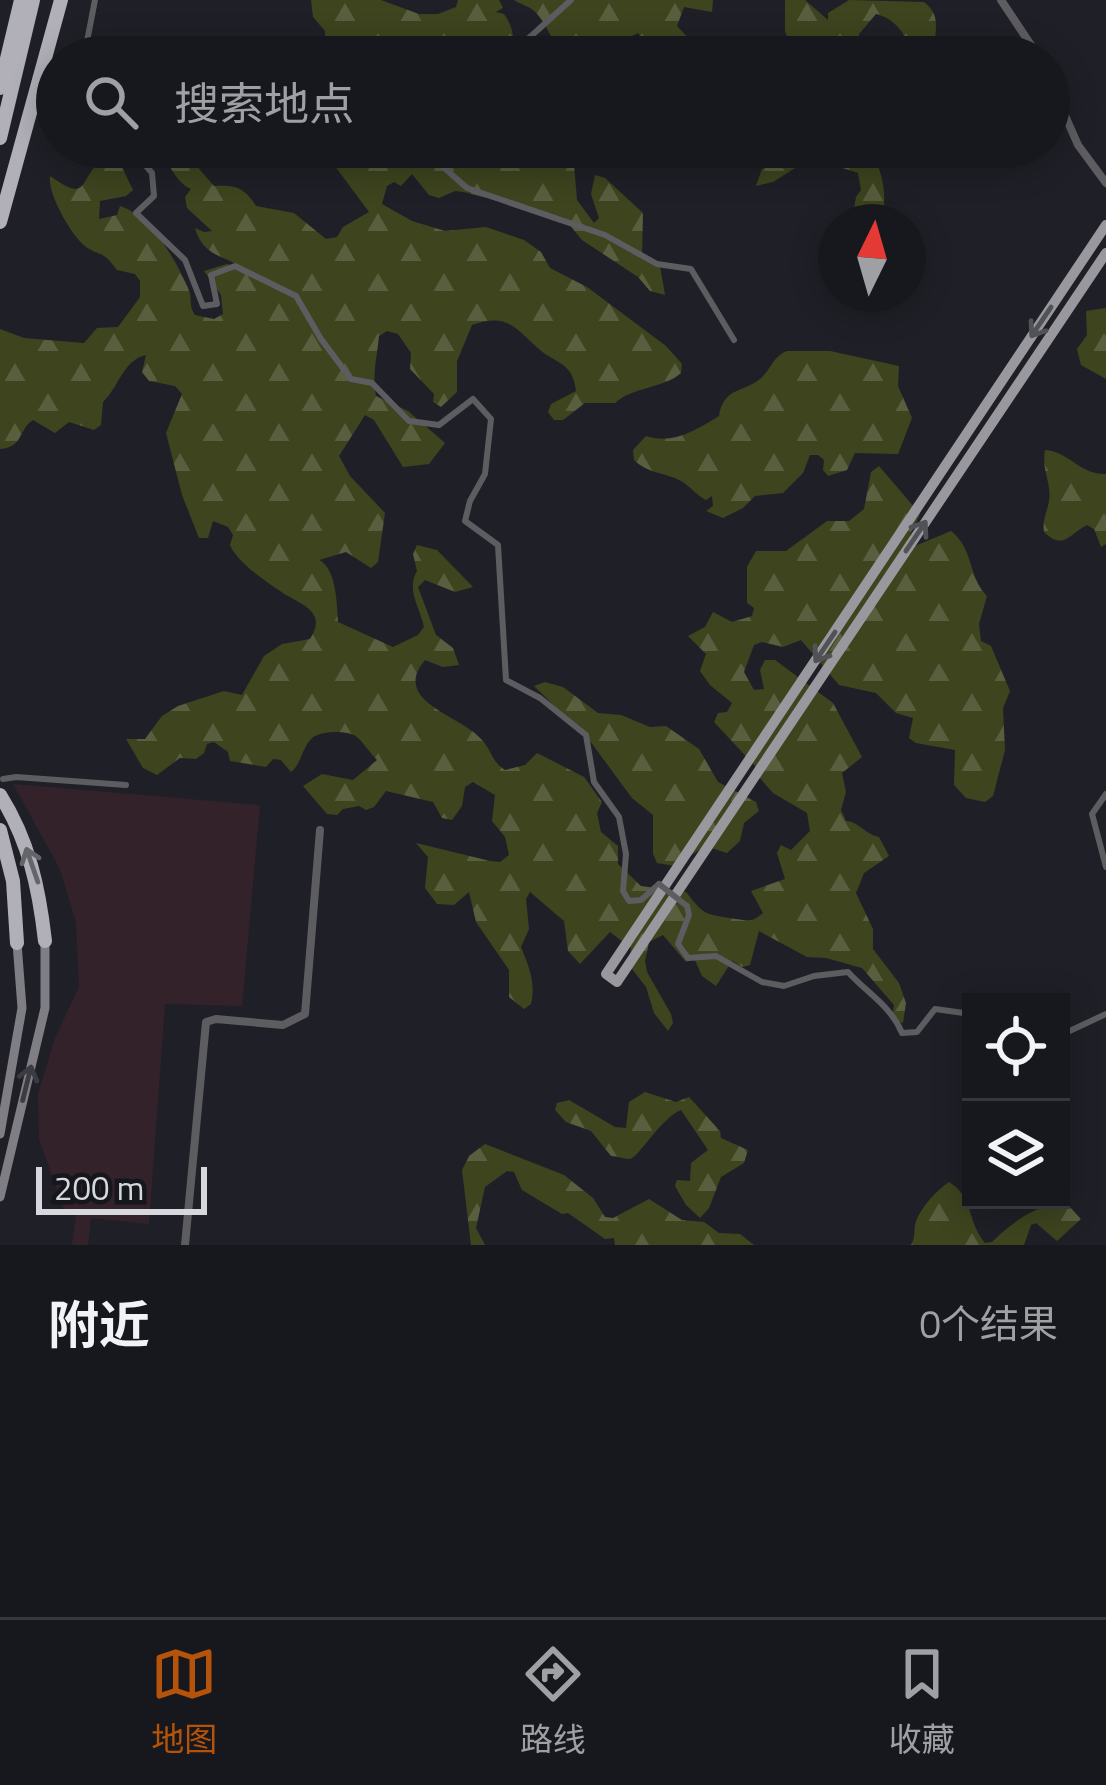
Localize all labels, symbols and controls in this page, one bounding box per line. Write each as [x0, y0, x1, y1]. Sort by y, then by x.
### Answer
search box [36, 36, 1070, 168]
icon: search [78, 69, 144, 135]
text: 搜索地点 [174, 69, 354, 137]
north arrow [818, 204, 926, 312]
one-way arrow [1029, 305, 1054, 339]
one-way arrow [904, 519, 929, 553]
one-way arrow [812, 629, 837, 663]
one-way arrow [20, 847, 41, 884]
map controls [962, 993, 1070, 1209]
button: locate [962, 993, 1070, 1101]
one-way arrow [17, 1065, 39, 1103]
button: layers [962, 1101, 1070, 1209]
scale bar [36, 1161, 207, 1214]
text: 200 m [54, 1163, 144, 1213]
text: 附近 [48, 1285, 150, 1363]
text: 0个结果 [919, 1294, 1058, 1353]
tab: 地图 [151, 1641, 217, 1764]
tab: 路线 [520, 1641, 586, 1764]
tab: 收藏 [889, 1641, 955, 1764]

